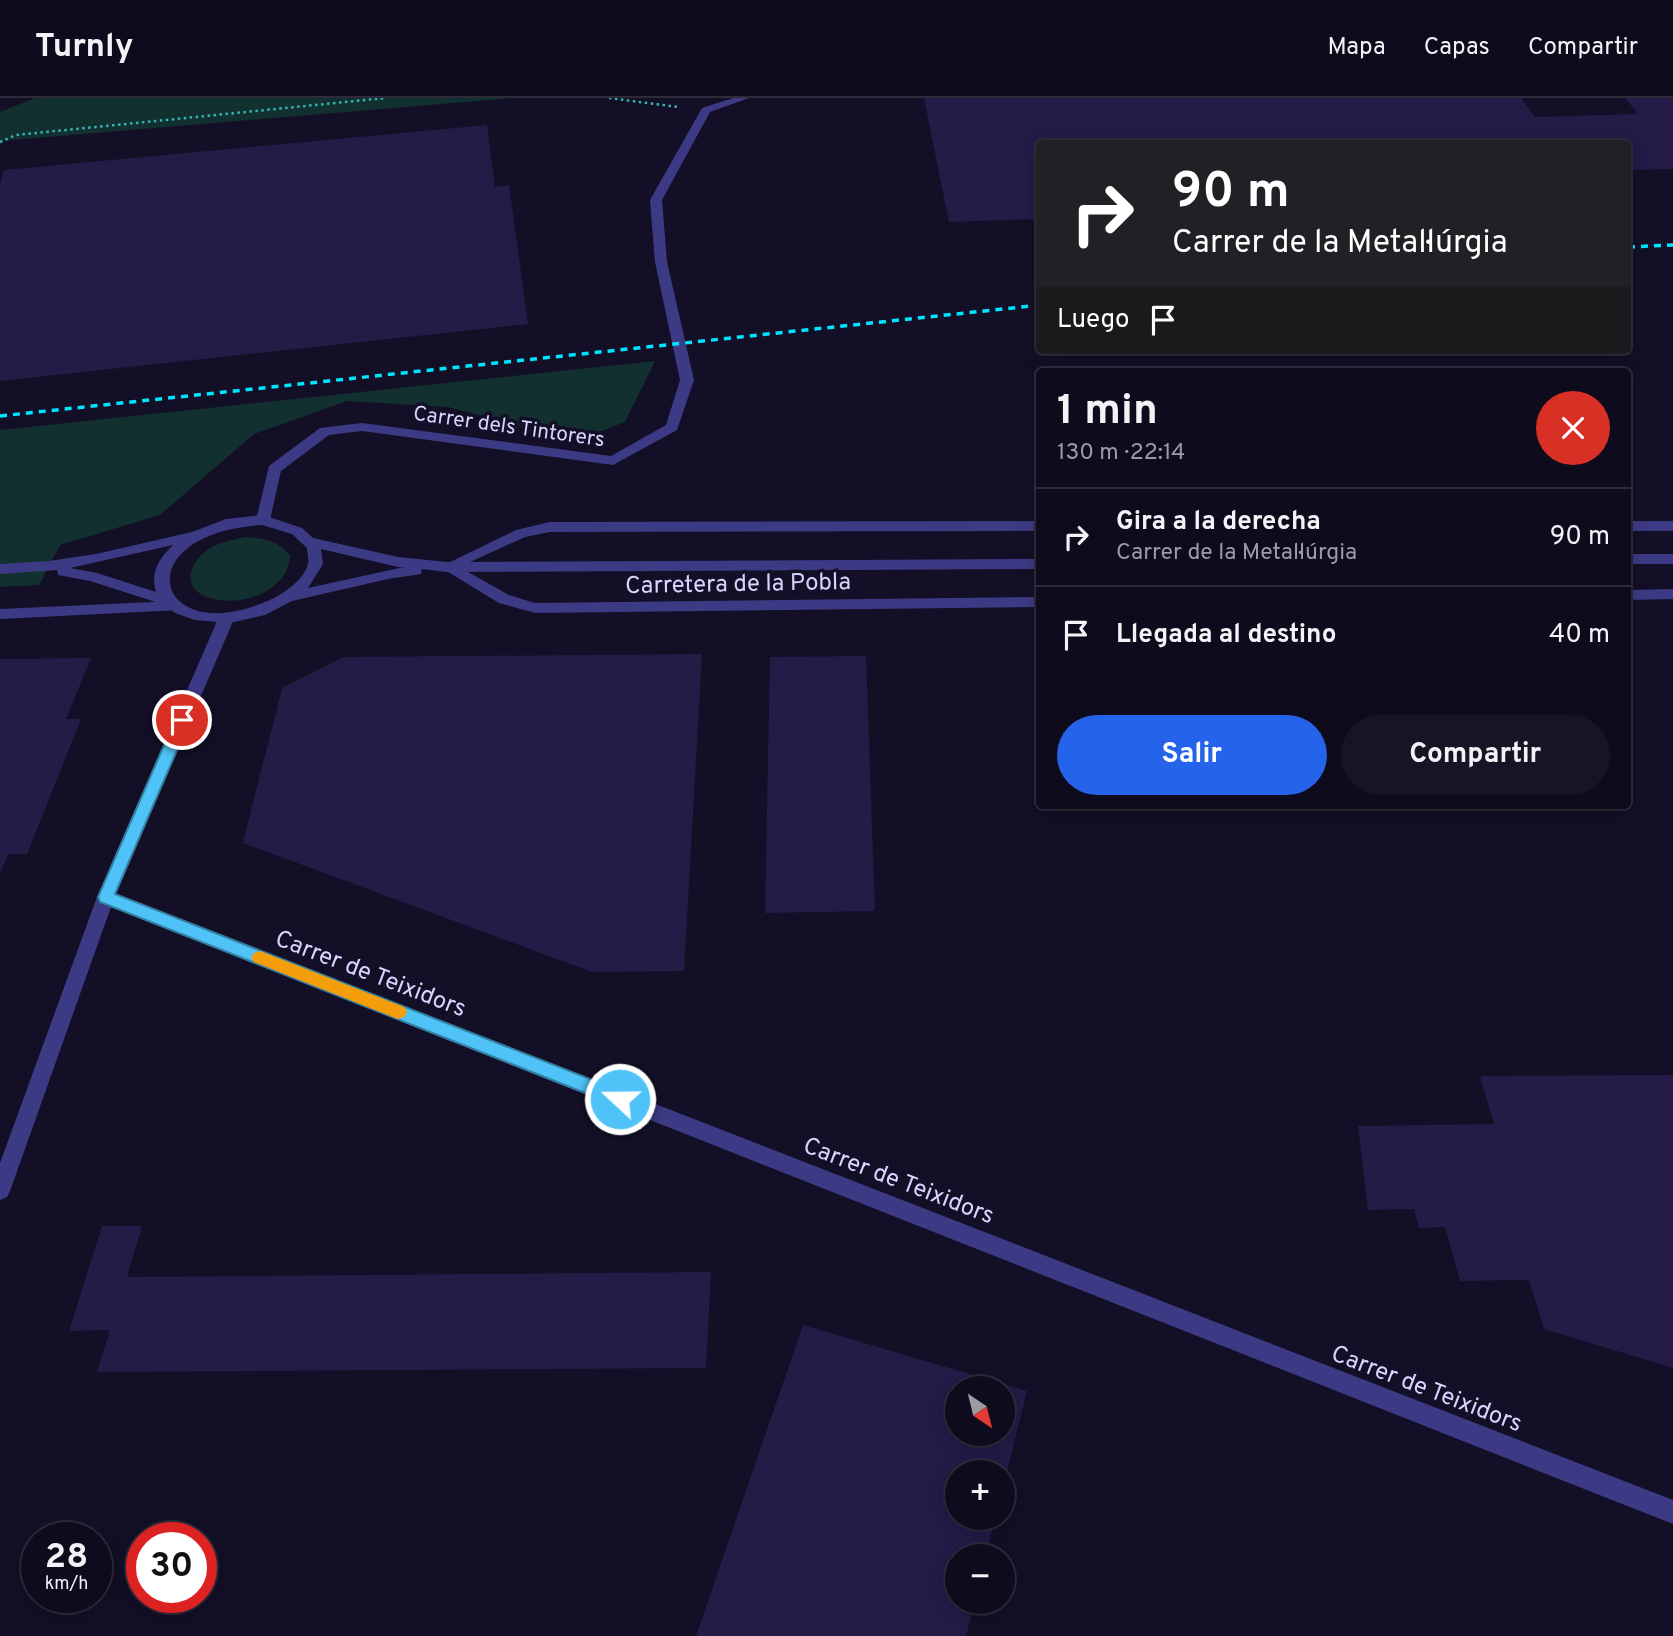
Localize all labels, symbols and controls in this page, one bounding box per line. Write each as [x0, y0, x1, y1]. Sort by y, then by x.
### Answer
text: Turnly [35, 27, 133, 69]
text: Mapa [1328, 33, 1386, 63]
text: Capas [1424, 33, 1490, 63]
text: Compartir [1528, 33, 1638, 63]
text: 90 m [1172, 163, 1290, 225]
icon: right [1057, 168, 1148, 259]
text: Carrer de la Metal·lúrgia [1172, 224, 1508, 264]
icon: arrive [1144, 301, 1182, 339]
text: Luego [1057, 304, 1130, 337]
text: 1 min [1057, 386, 1158, 439]
button: close [1536, 391, 1610, 465]
street label: Carrer dels Tintorers [411, 401, 606, 454]
text: 130 m · 22:14 [1057, 439, 1185, 468]
text: Gira a la derecha [1116, 506, 1321, 539]
icon: right [1057, 518, 1095, 556]
text: 90 m [1550, 521, 1610, 554]
text: Carrer de la Metal·lúrgia [1116, 539, 1357, 568]
street label: Carretera de la Pobla [625, 568, 851, 602]
icon: arrive [1057, 616, 1095, 654]
text: Llegada al destino [1116, 619, 1336, 652]
text: 40 m [1549, 619, 1610, 652]
pin [152, 690, 212, 750]
icon: arrive [163, 701, 201, 739]
button: Salir [1057, 715, 1327, 795]
button: Compartir [1341, 715, 1610, 795]
street label: Carrer de Teixidors [271, 925, 470, 1025]
position arrow [583, 1062, 657, 1136]
street label: Carrer de Teixidors [799, 1132, 998, 1232]
street label: Carrer de Teixidors [1327, 1340, 1526, 1440]
north arrow [945, 1376, 1015, 1446]
map controls [945, 1376, 1015, 1614]
button: + [945, 1460, 1015, 1530]
speed limit sign: 30 [126, 1522, 217, 1613]
text: 28 [45, 1536, 88, 1580]
button: − [945, 1544, 1015, 1614]
text: km/h [45, 1573, 88, 1596]

